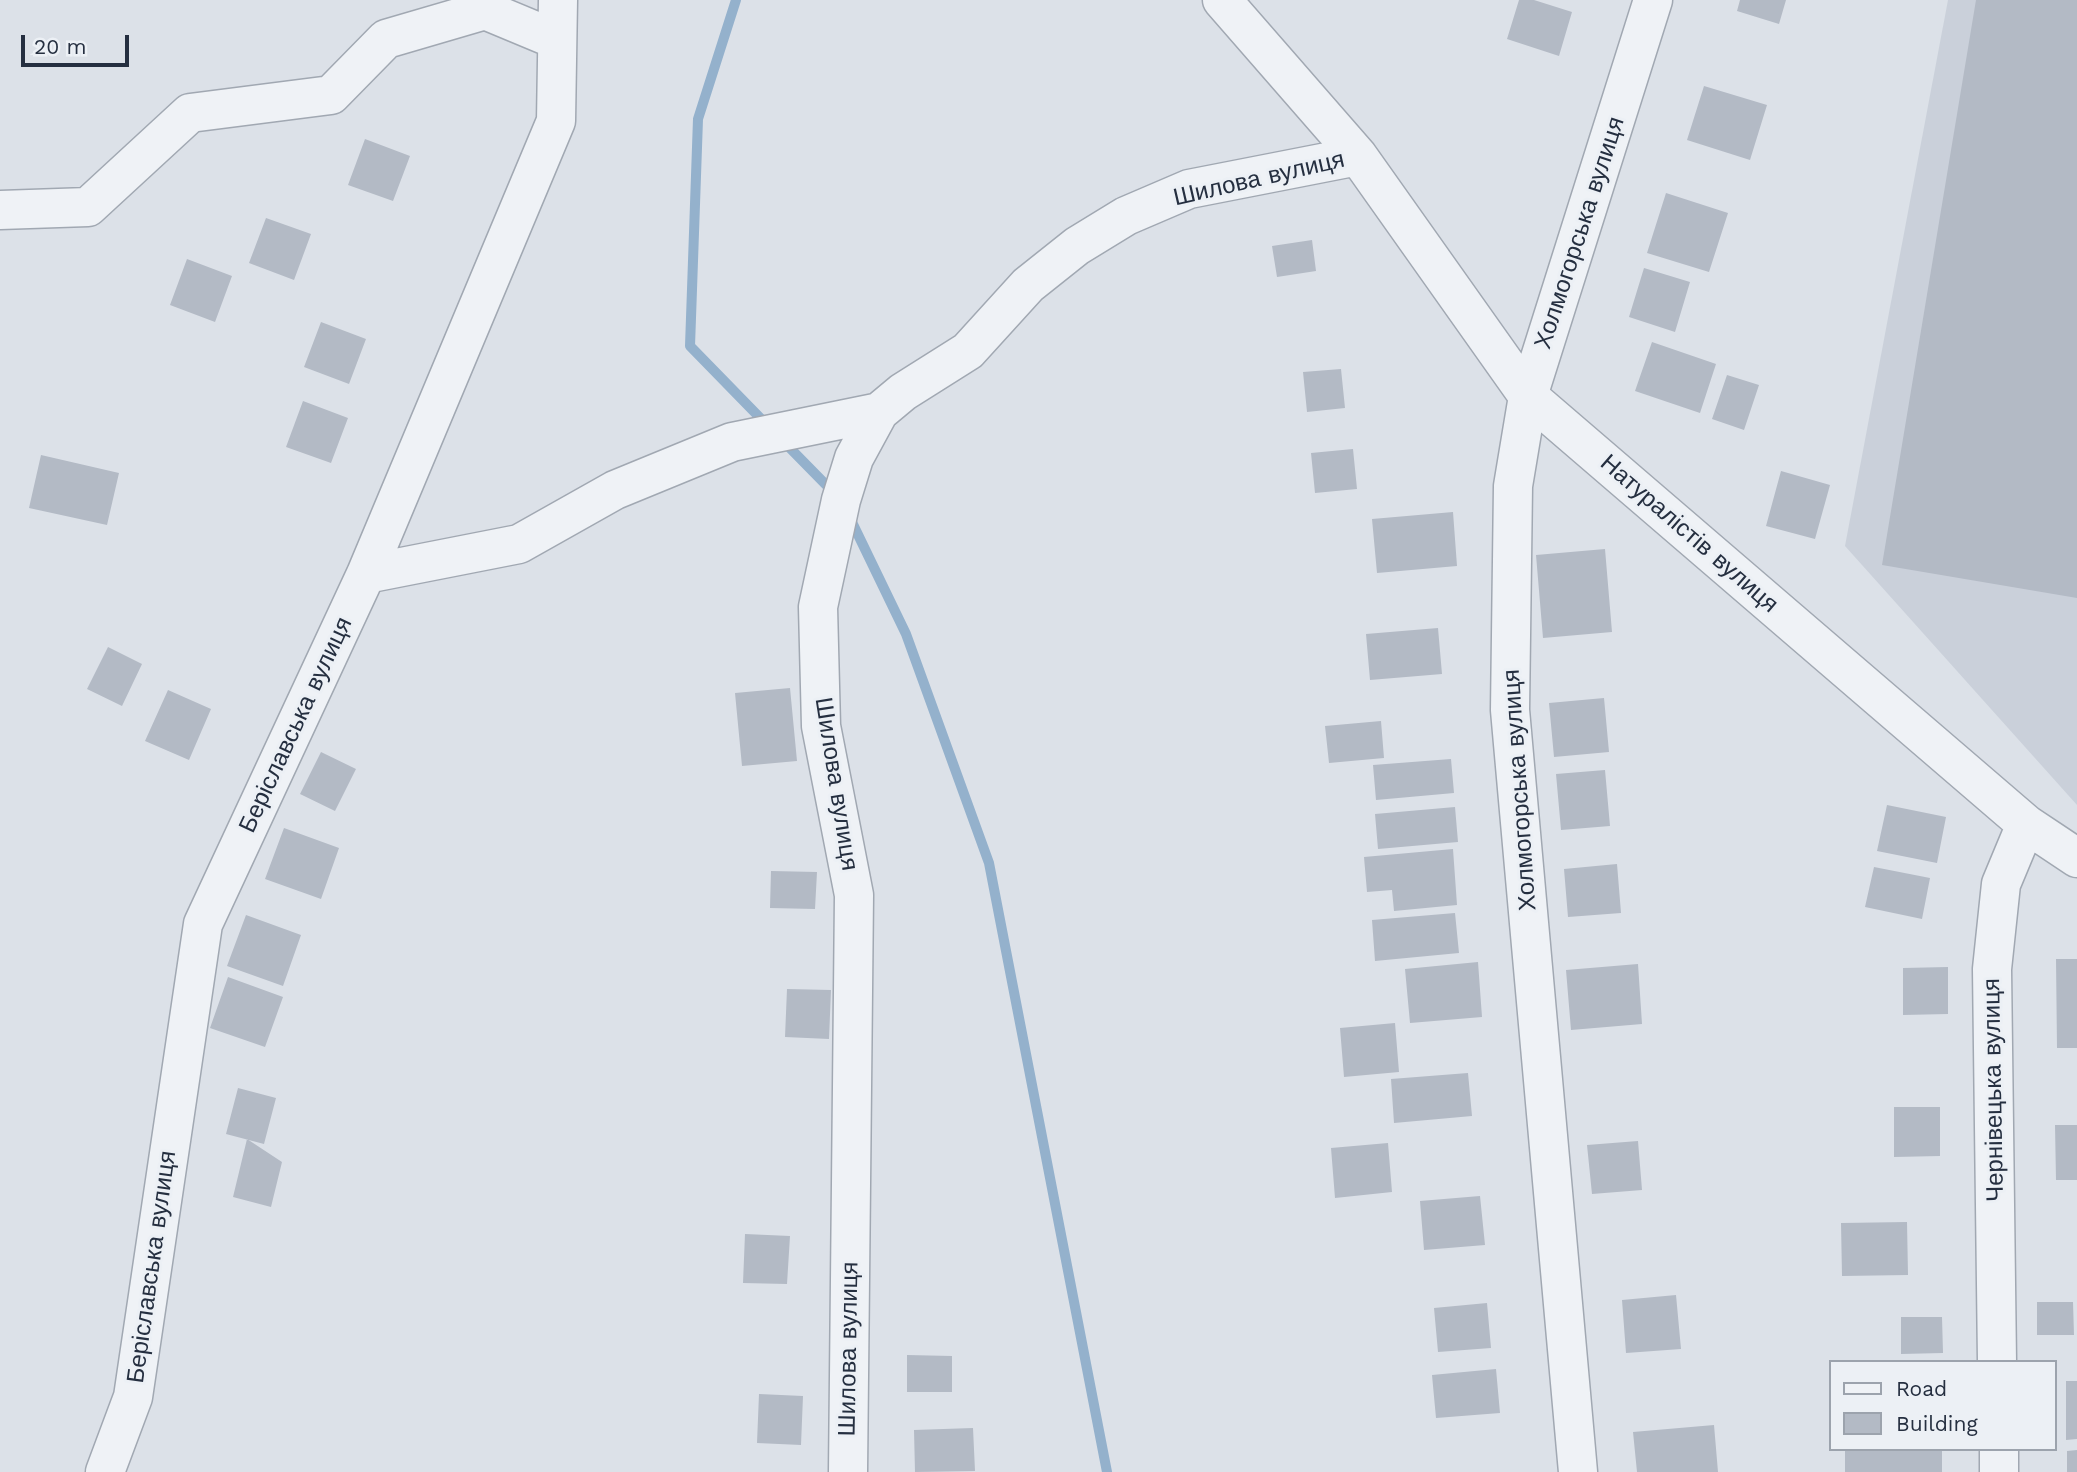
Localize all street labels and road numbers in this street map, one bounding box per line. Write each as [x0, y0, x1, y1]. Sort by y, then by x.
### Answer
street label: Холмогорська вулиця [1529, 113, 1631, 353]
street label: Шилова вулиця [1171, 145, 1347, 213]
street label: Натуралістів вулиця [1594, 449, 1784, 619]
street label: Беріславська вулиця [233, 613, 359, 837]
street label: Холмогорська вулиця [1497, 668, 1543, 912]
street label: Шилова вулиця [808, 695, 864, 873]
street label: Чернівецька вулиця [1978, 978, 2010, 1202]
street label: Беріславська вулиця [121, 1149, 183, 1385]
street label: Шилова вулиця [833, 1261, 865, 1437]

